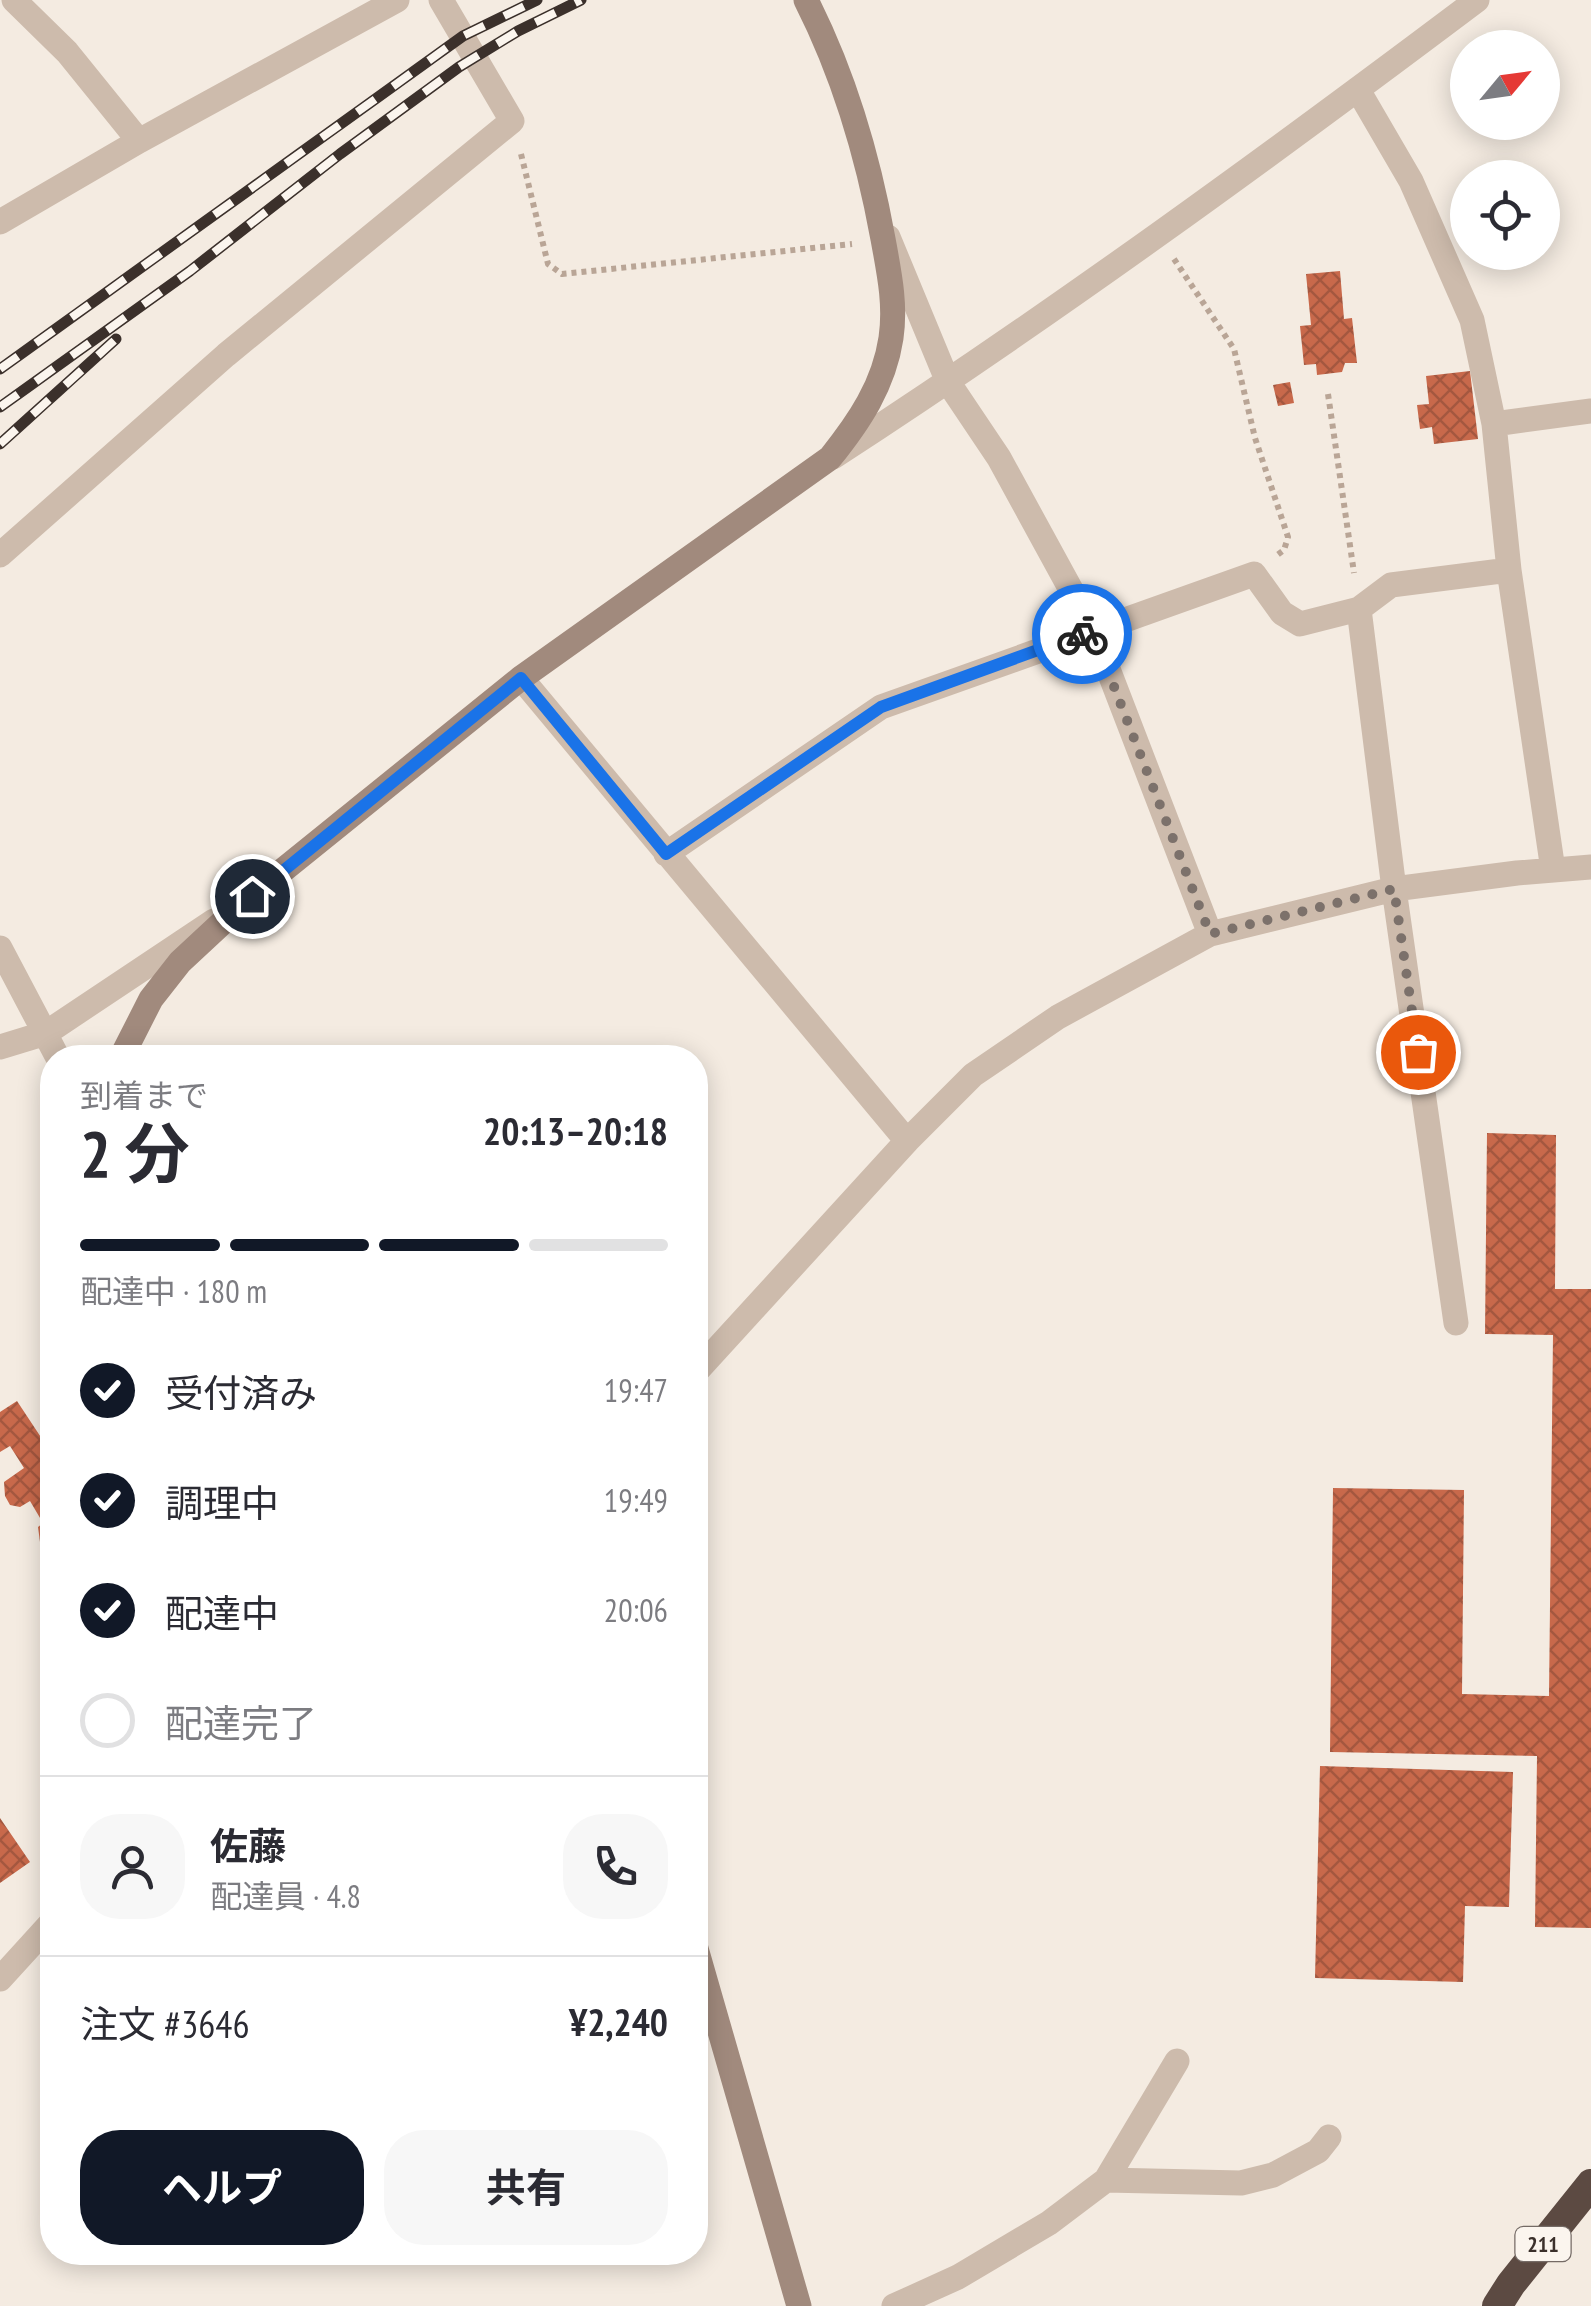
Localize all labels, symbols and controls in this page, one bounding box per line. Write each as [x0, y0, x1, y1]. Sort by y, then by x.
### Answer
north arrow [1450, 30, 1560, 140]
map controls [1450, 30, 1560, 270]
button: locate [1450, 160, 1560, 270]
courier [1032, 584, 1132, 684]
icon: bike [1055, 607, 1110, 662]
pin [210, 854, 295, 939]
icon: home [225, 869, 280, 924]
pin [1376, 1010, 1461, 1095]
icon: bag [1391, 1025, 1446, 1080]
text: 到着まで [80, 1074, 208, 1116]
text: 20:13–20:18 [483, 1106, 668, 1155]
text: 2 分 [80, 1111, 189, 1195]
text: 配達中 · 180 m [80, 1270, 267, 1312]
icon: check [80, 1363, 135, 1418]
text: 受付済み [165, 1368, 317, 1417]
text: 19:47 [604, 1369, 668, 1411]
icon: check [80, 1473, 135, 1528]
text: 調理中 [165, 1478, 279, 1527]
text: 19:49 [604, 1479, 668, 1521]
icon: check [80, 1583, 135, 1638]
text: 配達中 [165, 1588, 279, 1637]
text: 20:06 [604, 1589, 668, 1631]
text: 配達完了 [165, 1698, 317, 1747]
button: person [80, 1814, 185, 1919]
button: phone [563, 1814, 668, 1919]
text: 佐藤 [210, 1821, 286, 1870]
text: 配達員 · 4.8 [210, 1875, 361, 1917]
text: ¥2,240 [569, 1997, 668, 2046]
text: 注文 #3646 [80, 1999, 250, 2048]
button: ヘルプ [80, 2130, 364, 2245]
button: 共有 [384, 2130, 668, 2245]
road number: 211 [1516, 2227, 1570, 2261]

